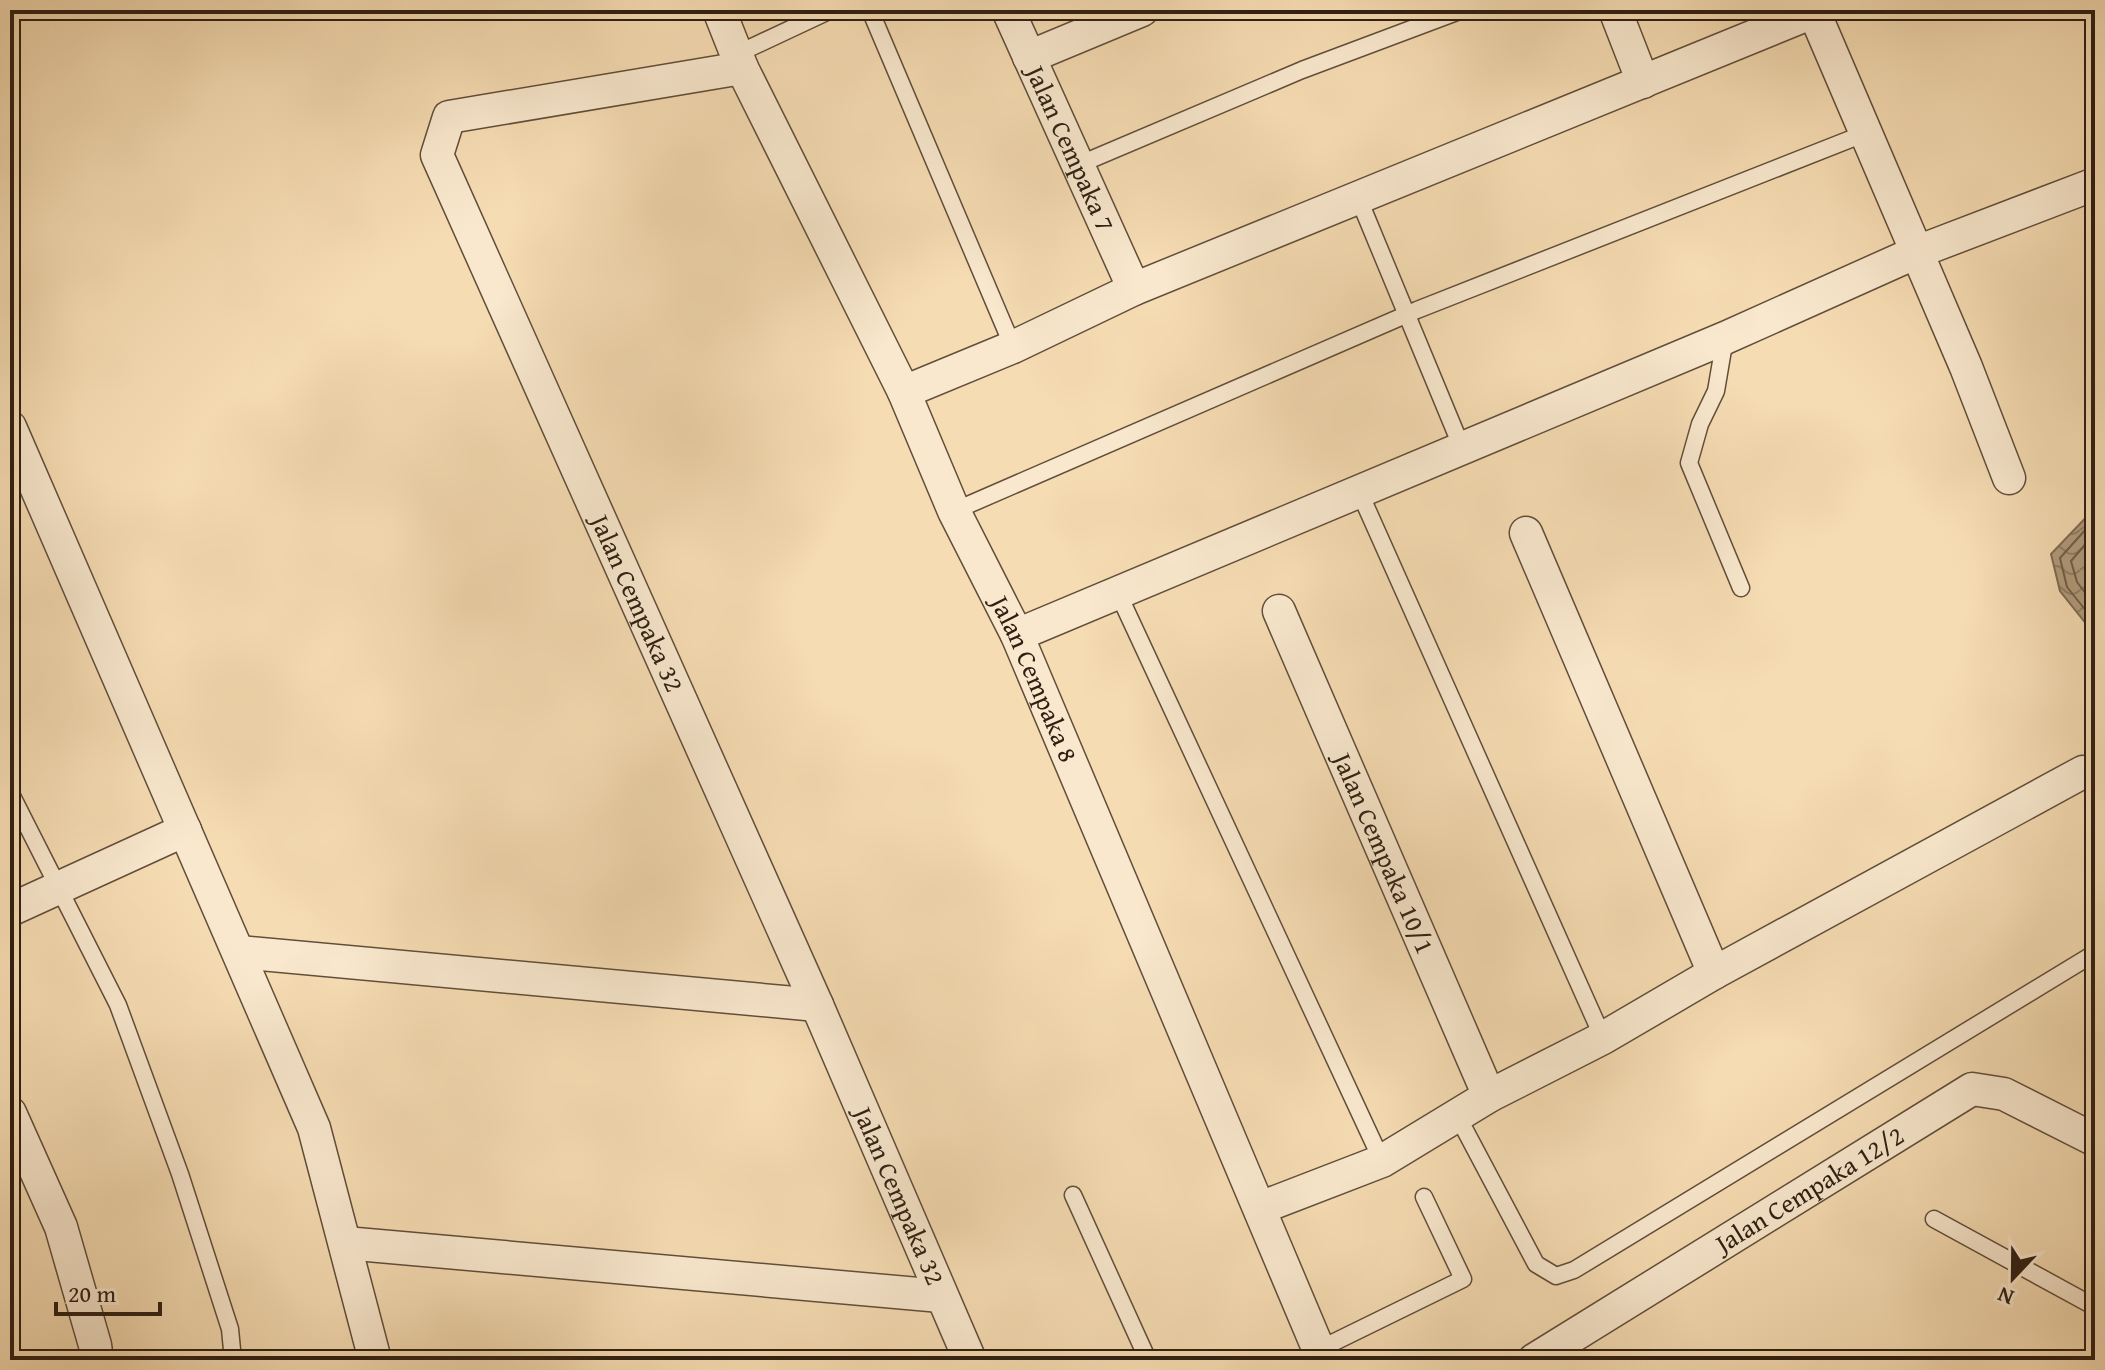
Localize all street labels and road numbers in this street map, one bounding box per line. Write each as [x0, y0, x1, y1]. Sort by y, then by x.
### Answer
street label: Jalan Cempaka 7 [1015, 56, 1125, 238]
street label: Jalan Cempaka 32 [580, 505, 695, 698]
street label: Jalan Cempaka 8 [980, 586, 1088, 768]
street label: Jalan Cempaka 10/1 [1322, 744, 1445, 960]
street label: Jalan Cempaka 32 [843, 1098, 955, 1291]
street label: Jalan Cempaka 12/2 [1705, 1116, 1911, 1264]

